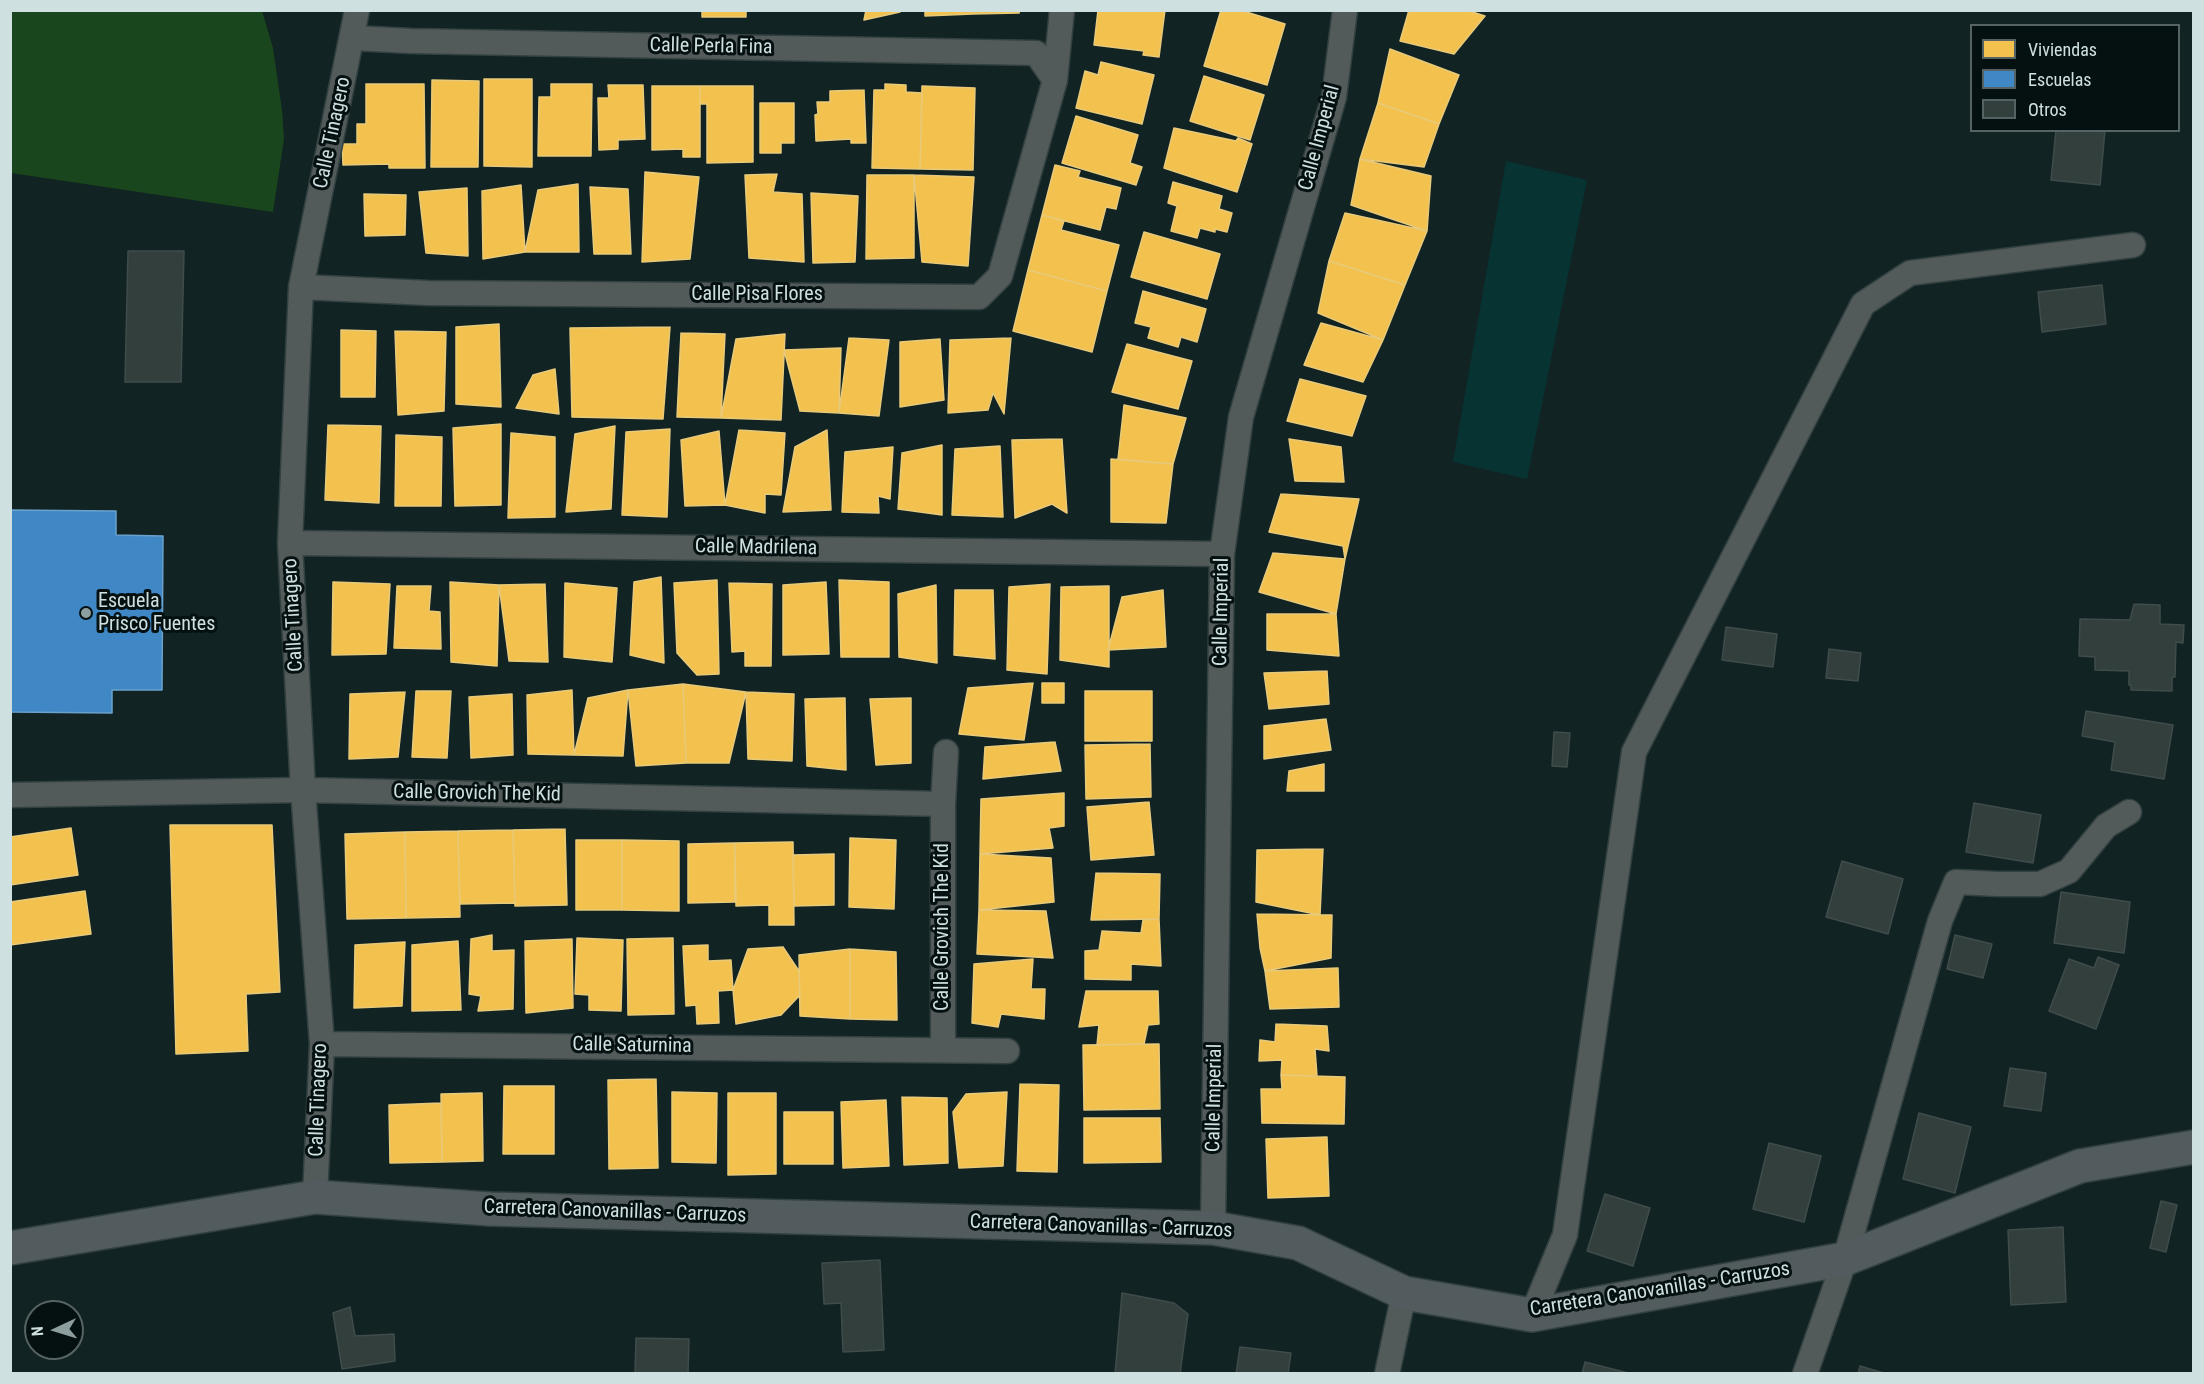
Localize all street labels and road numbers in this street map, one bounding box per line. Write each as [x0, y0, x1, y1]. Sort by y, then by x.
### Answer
street label: Calle Perla Fina [649, 34, 773, 60]
street label: Calle Tinagero [309, 75, 357, 191]
street label: Calle Imperial [1294, 83, 1346, 193]
street label: Calle Pisa Flores [691, 283, 823, 307]
street label: Calle Madrilena [695, 535, 817, 561]
street label: Calle Tinagero [279, 558, 309, 672]
street label: Calle Imperial [1209, 558, 1235, 666]
street label: Calle Grovich The Kid [393, 781, 561, 807]
street label: Calle Grovich The Kid [931, 843, 955, 1011]
street label: Calle Saturnina [572, 1033, 692, 1059]
street label: Calle Tinagero [305, 1043, 333, 1157]
street label: Calle Imperial [1202, 1044, 1228, 1152]
street label: Carretera Canovanillas - Carruzos [483, 1195, 747, 1229]
street label: Carretera Canovanillas - Carruzos [969, 1210, 1233, 1244]
street label: Carretera Canovanillas - Carruzos [1528, 1258, 1792, 1322]

